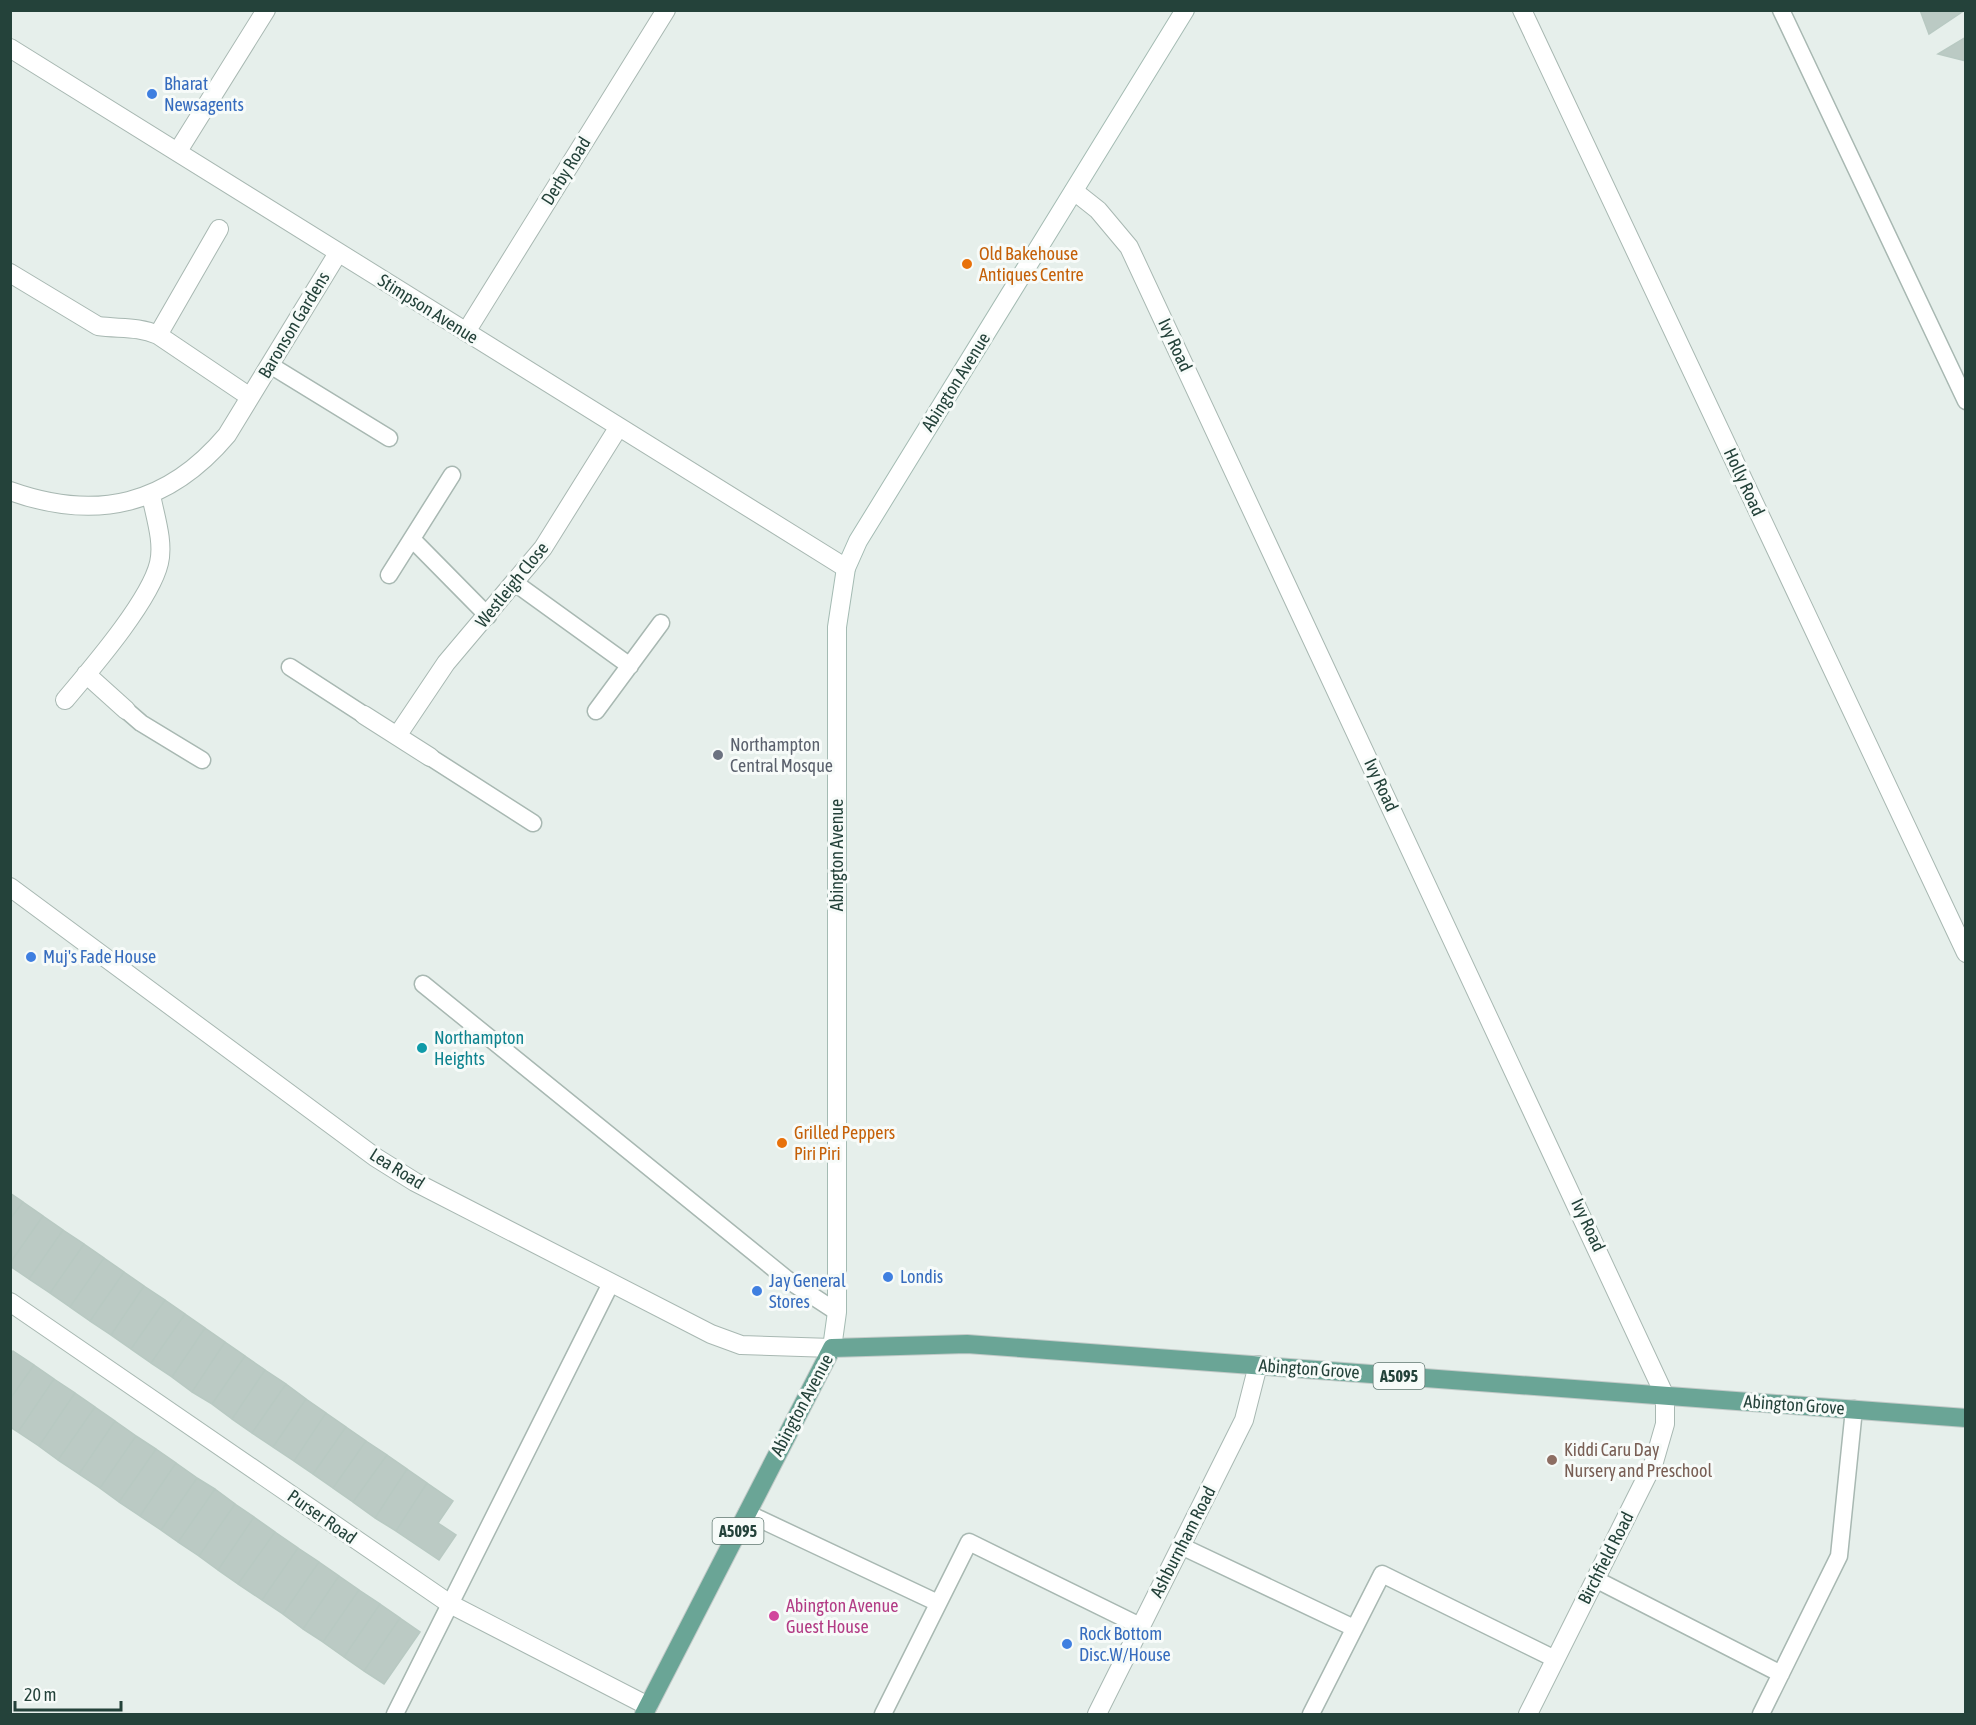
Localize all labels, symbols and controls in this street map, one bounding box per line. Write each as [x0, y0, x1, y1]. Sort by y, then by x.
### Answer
place label: Bharat Newsagents [164, 73, 244, 115]
marker: Bharat Newsagents [145, 87, 159, 101]
street label: Derby Road [536, 133, 595, 209]
place label: Old Bakehouse Antiques Centre [979, 243, 1084, 285]
marker: Old Bakehouse Antiques Centre [960, 257, 974, 271]
street label: Baronson Gardens [254, 268, 334, 382]
street label: Stimpson Avenue [374, 269, 482, 348]
street label: Ivy Road [1154, 315, 1197, 375]
street label: Abington Avenue [917, 328, 994, 435]
street label: Holly Road [1720, 444, 1769, 519]
street label: Westleigh Close [471, 538, 552, 632]
place label: Northampton Central Mosque [730, 734, 833, 776]
marker: Northampton Central Mosque [711, 748, 725, 762]
street label: Ivy Road [1360, 755, 1403, 815]
street label: Abington Avenue [826, 799, 847, 911]
place label: Muj's Fade House [43, 946, 156, 967]
marker: Muj's Fade House [24, 950, 38, 964]
place label: Northampton Heights [434, 1027, 524, 1069]
marker: Northampton Heights [415, 1041, 429, 1055]
place label: Grilled Peppers Piri Piri [794, 1122, 895, 1164]
marker: Grilled Peppers Piri Piri [775, 1136, 789, 1150]
street label: Lea Road [366, 1144, 428, 1193]
street label: Ivy Road [1567, 1195, 1610, 1255]
place label: Londis [900, 1266, 943, 1287]
place label: Jay General Stores [769, 1270, 846, 1312]
marker: Londis [881, 1270, 895, 1284]
marker: Jay General Stores [750, 1284, 764, 1298]
street label: Abington Avenue [766, 1350, 837, 1459]
street label: Abington Grove [1258, 1354, 1360, 1383]
road number: A5095 [1374, 1363, 1424, 1389]
street label: Abington Grove [1743, 1390, 1845, 1419]
place label: Kiddi Caru Day Nursery and Preschool [1564, 1439, 1712, 1481]
marker: Kiddi Caru Day Nursery and Preschool [1545, 1453, 1559, 1467]
street label: Ashburnham Road [1145, 1483, 1220, 1601]
street label: Purser Road [284, 1485, 361, 1548]
street label: Birchfield Road [1573, 1508, 1638, 1607]
road number: A5095 [712, 1518, 764, 1544]
place label: Abington Avenue Guest House [786, 1595, 898, 1637]
marker: Abington Avenue Guest House [767, 1609, 781, 1623]
place label: Rock Bottom Disc.W/House [1079, 1623, 1171, 1665]
marker: Rock Bottom Disc.W/House [1060, 1637, 1074, 1651]
scale bar [15, 1674, 122, 1712]
text: 20 m [24, 1684, 56, 1705]

